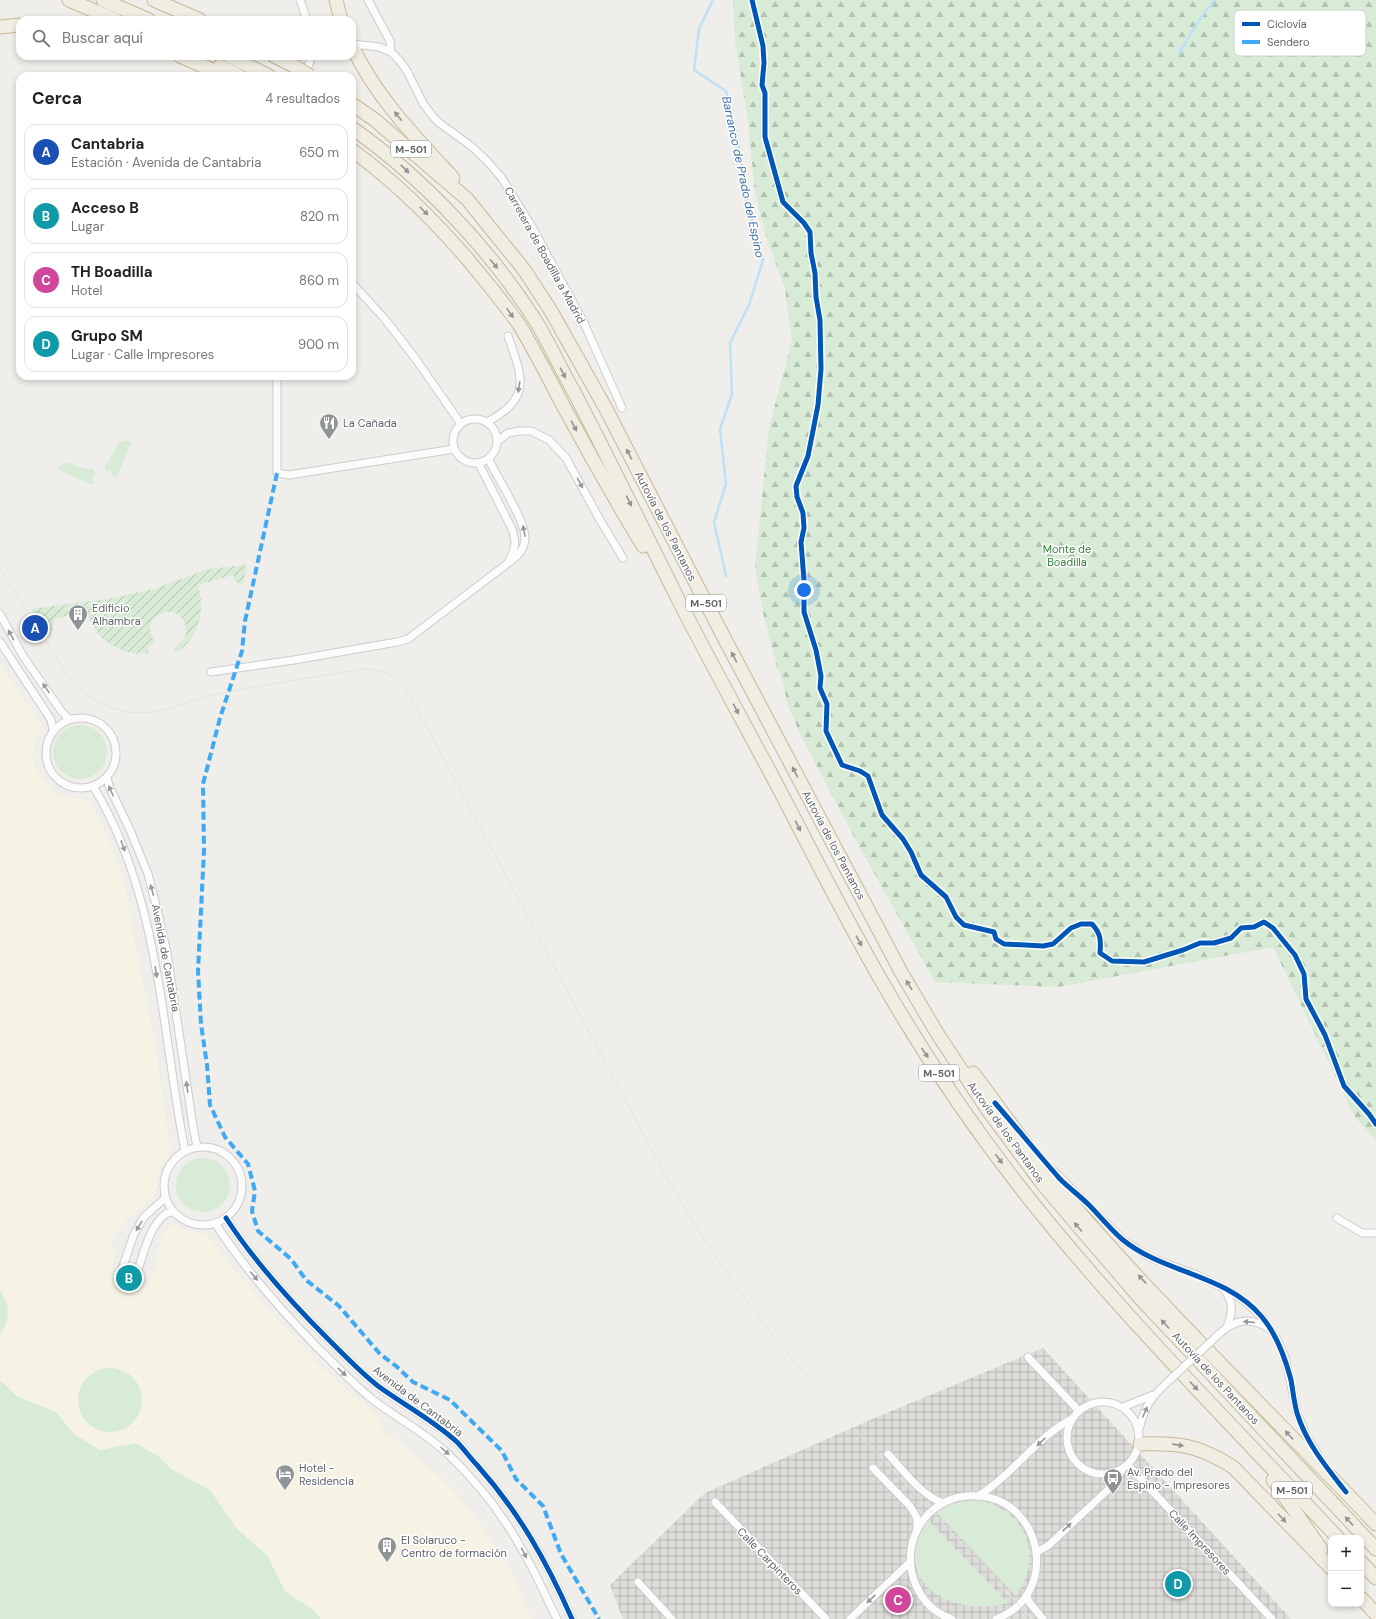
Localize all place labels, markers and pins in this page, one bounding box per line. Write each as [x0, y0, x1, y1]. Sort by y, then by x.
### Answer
restaurant icon: La Cañada [318, 412, 340, 440]
place label: La Cañada [343, 416, 397, 430]
place label: Edificio Alhambra [92, 601, 141, 628]
building icon: Edificio Alhambra [67, 603, 89, 631]
pin: A [22, 613, 48, 643]
pin: B [116, 1263, 142, 1293]
place label: Hotel - Residencia [299, 1461, 354, 1488]
hotel icon: Hotel - Residencia [274, 1463, 296, 1491]
place label: Av. Prado del Espino - Impresores [1127, 1465, 1230, 1492]
bus stop icon: Av. Prado del Espino - Impresores [1102, 1467, 1124, 1495]
place label: El Solaruco - Centro de formación [401, 1533, 507, 1560]
building icon: El Solaruco - Centro de formación [376, 1535, 398, 1563]
pin: D [1165, 1569, 1191, 1599]
pin: C [885, 1585, 911, 1615]

